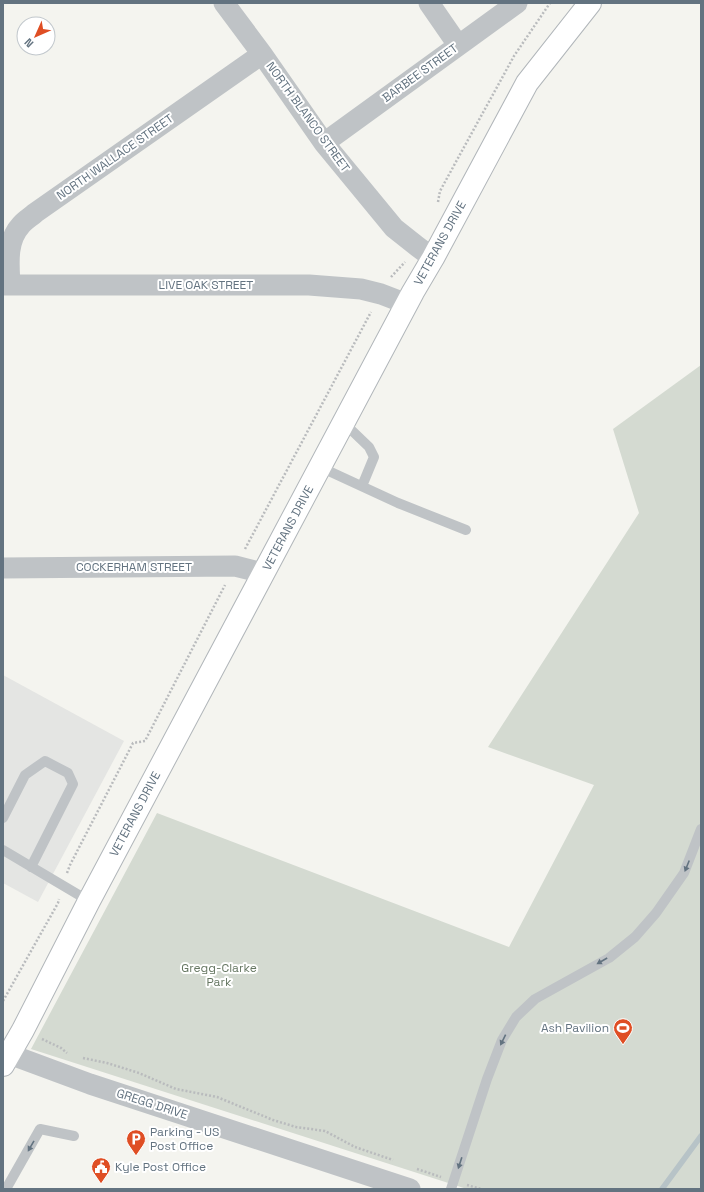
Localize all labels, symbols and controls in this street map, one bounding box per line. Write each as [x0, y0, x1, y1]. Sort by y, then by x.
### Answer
north arrow [16, 16, 56, 56]
text: N [21, 36, 36, 51]
street label: BARBEE STREET [379, 40, 461, 106]
street label: NORTH BLANCO STREET [263, 59, 353, 175]
street label: NORTH WALLACE STREET [53, 110, 177, 204]
street label: VETERANS DRIVE [410, 198, 470, 288]
street label: LIVE OAK STREET [159, 277, 253, 293]
street label: VETERANS DRIVE [259, 482, 317, 573]
street label: COCKERHAM STREET [76, 559, 192, 575]
street label: VETERANS DRIVE [106, 768, 164, 859]
one-way arrow [684, 860, 690, 872]
one-way arrow [596, 958, 608, 965]
park label: Gregg-Clarke Park [181, 960, 257, 990]
sports icon: Ash Pavilion [612, 1017, 634, 1045]
place label: Ash Pavilion [541, 1020, 609, 1036]
one-way arrow [500, 1035, 506, 1046]
street label: GREGG DRIVE [114, 1085, 190, 1123]
place label: Parking - US Post Office [150, 1124, 219, 1154]
parking icon: Parking - US Post Office [125, 1128, 147, 1156]
one-way arrow [27, 1140, 34, 1151]
public building icon: Kyle Post Office [90, 1156, 112, 1184]
one-way arrow [457, 1157, 463, 1169]
place label: Kyle Post Office [115, 1159, 206, 1175]

